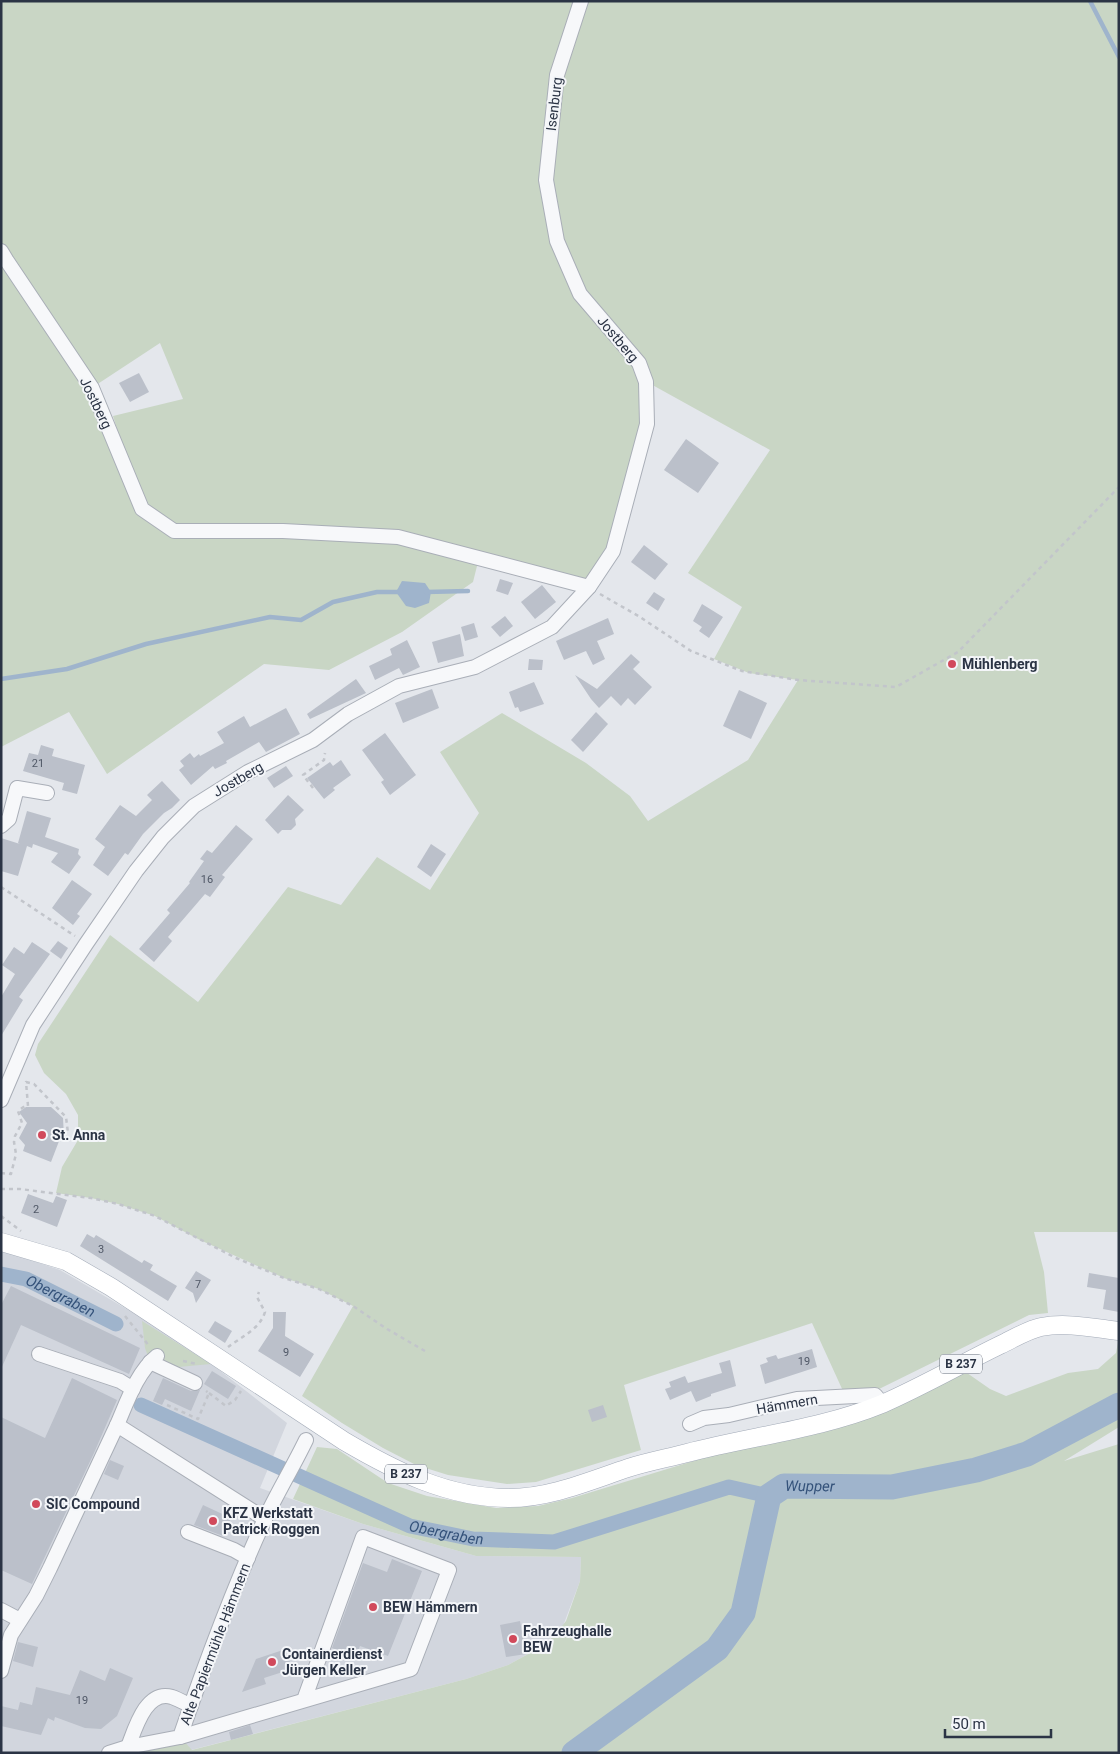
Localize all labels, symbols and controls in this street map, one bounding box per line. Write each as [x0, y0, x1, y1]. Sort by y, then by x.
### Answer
street label: Isenburg [543, 76, 565, 132]
street label: Jostberg [594, 313, 642, 365]
street label: Jostberg [77, 375, 115, 431]
place label: Mühlenberg [962, 656, 1037, 672]
marker: Mühlenberg [946, 658, 958, 670]
house number: 21 [32, 757, 44, 770]
street label: Jostberg [210, 758, 266, 800]
house number: 16 [201, 873, 213, 886]
place label: St. Anna [52, 1127, 106, 1143]
marker: St. Anna [36, 1129, 48, 1141]
house number: 2 [33, 1203, 39, 1216]
house number: 3 [98, 1243, 104, 1256]
water label: Obergraben [23, 1271, 98, 1321]
house number: 7 [195, 1278, 201, 1291]
house number: 9 [283, 1346, 289, 1359]
house number: 19 [798, 1355, 810, 1368]
road number: B 237 [940, 1355, 982, 1374]
street label: Hämmern [755, 1391, 819, 1417]
road number: B 237 [385, 1465, 427, 1484]
water label: Wupper [785, 1477, 836, 1495]
place label: SIC Compound [46, 1496, 140, 1512]
marker: SIC Compound [30, 1498, 42, 1510]
place label: KFZ Werkstatt Patrick Roggen [223, 1505, 320, 1537]
marker: KFZ Werkstatt Patrick Roggen [207, 1515, 219, 1527]
water label: Obergraben [408, 1517, 484, 1548]
street label: Alte Papiermühle Hämmern [177, 1561, 253, 1727]
place label: BEW Hämmern [383, 1599, 478, 1615]
marker: BEW Hämmern [367, 1601, 379, 1613]
place label: Fahrzeughalle BEW [523, 1623, 612, 1655]
marker: Fahrzeughalle BEW [507, 1633, 519, 1645]
place label: Containerdienst Jürgen Keller [282, 1646, 382, 1678]
marker: Containerdienst Jürgen Keller [266, 1656, 278, 1668]
house number: 19 [76, 1694, 88, 1707]
scale bar [945, 1706, 1051, 1738]
text: 50 m [952, 1715, 986, 1733]

